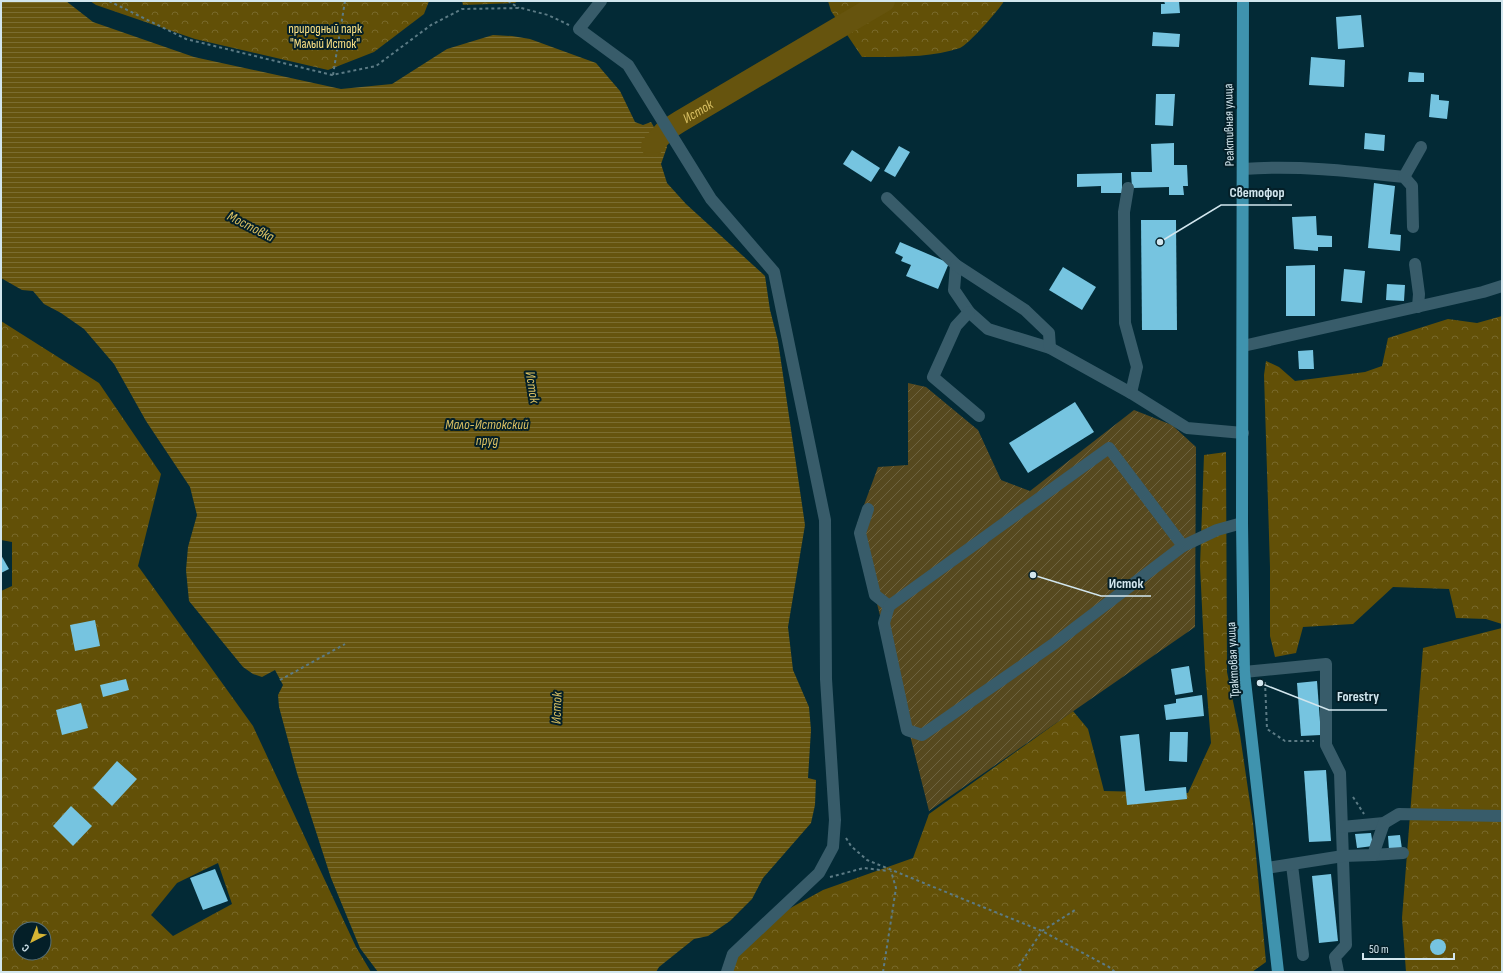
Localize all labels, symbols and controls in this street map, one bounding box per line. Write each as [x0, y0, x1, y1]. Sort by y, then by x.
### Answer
park label: природный парк "Малый Исток" [288, 21, 362, 52]
street label: Реактивная улица [1220, 83, 1238, 167]
water label: Исток [680, 96, 717, 127]
callout: Светофор [1221, 179, 1292, 205]
text: Светофор [1230, 184, 1284, 201]
water label: Мостовка [225, 207, 277, 246]
water label: Исток [522, 370, 544, 405]
water label: Мало-Истокский пруд [445, 416, 529, 449]
callout: Исток [1101, 570, 1151, 596]
text: Исток [1109, 575, 1143, 592]
street label: Трактовая улица [1223, 621, 1243, 698]
callout: Forestry [1329, 684, 1387, 710]
text: Forestry [1337, 688, 1379, 705]
water label: Исток [547, 691, 566, 724]
north arrow [12, 921, 52, 961]
scale bar [1363, 935, 1454, 961]
text: С [19, 941, 32, 955]
text: 50 m [1369, 942, 1389, 957]

